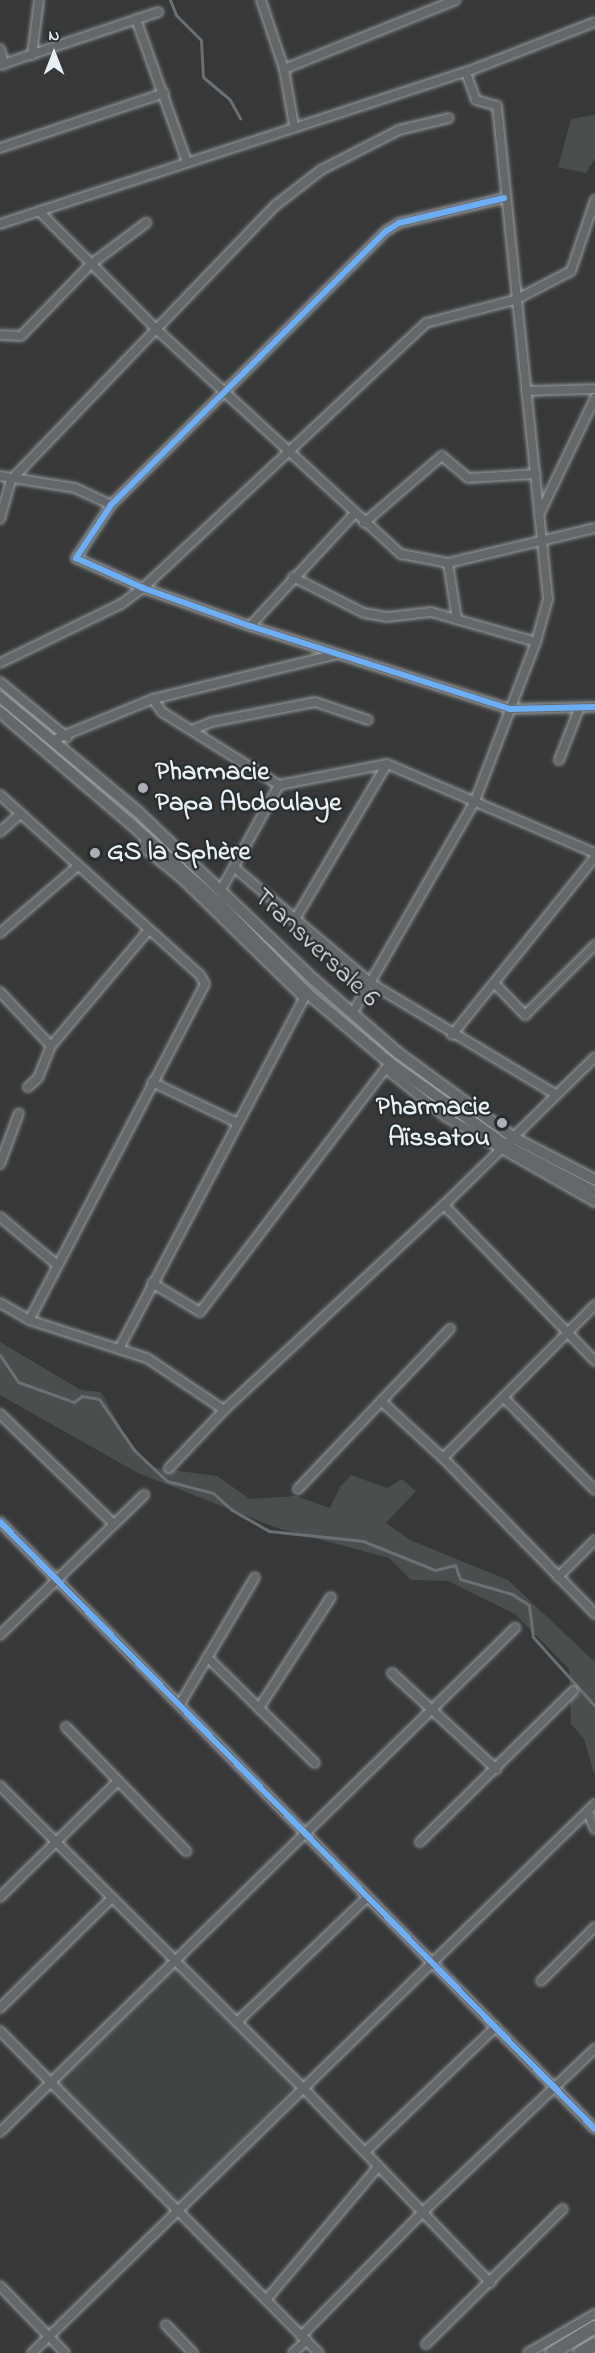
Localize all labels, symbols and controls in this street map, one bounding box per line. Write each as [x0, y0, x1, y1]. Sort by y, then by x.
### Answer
north arrow [24, 24, 84, 84]
text: N [49, 24, 59, 48]
place label: Pharmacie Papa Abdoulaye [155, 756, 341, 819]
marker: Pharmacie Papa Abdoulaye [136, 781, 150, 795]
place label: GS la Sphère [107, 837, 250, 869]
marker: GS la Sphère [88, 846, 102, 860]
street label: Transversale 6 [246, 881, 386, 1015]
place label: Pharmacie Aïssatou [376, 1091, 490, 1154]
marker: Pharmacie Aïssatou [495, 1116, 509, 1130]

